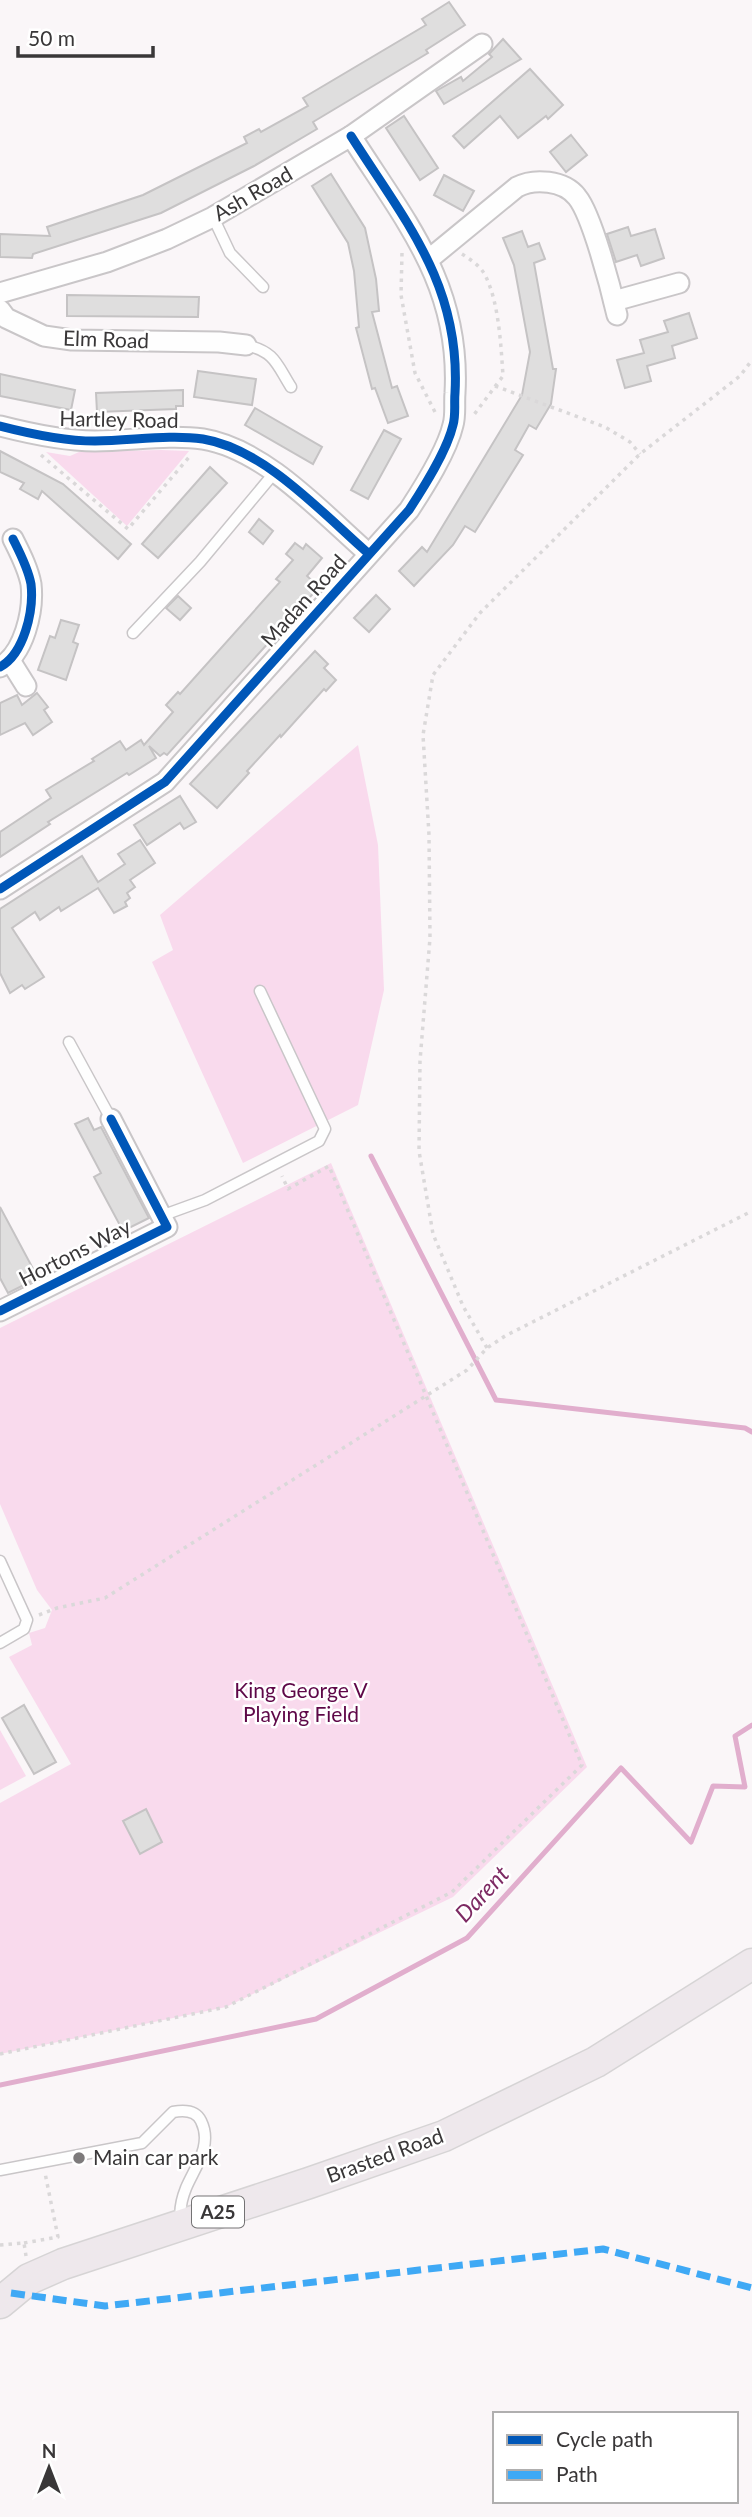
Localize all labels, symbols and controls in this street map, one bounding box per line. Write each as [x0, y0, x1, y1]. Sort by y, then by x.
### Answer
scale bar [18, 14, 152, 58]
text: 50 m [28, 25, 75, 50]
street label: Ash Road [208, 160, 296, 225]
street label: Elm Road [63, 325, 150, 352]
street label: Hartley Road [59, 405, 179, 432]
street label: Madan Road [255, 549, 351, 651]
street label: Hortons Way [14, 1213, 135, 1291]
park label: King George V Playing Field [234, 1677, 368, 1726]
water label: Darent [448, 1859, 514, 1927]
street label: Brasted Road [323, 2122, 446, 2187]
place label: Main car park [93, 2144, 219, 2169]
marker: Main car park [71, 2150, 87, 2166]
road number: A25 [192, 2196, 244, 2228]
legend [493, 2412, 738, 2503]
text: Cycle path [556, 2426, 653, 2451]
north arrow [14, 2433, 84, 2503]
text: N [42, 2439, 56, 2462]
text: Path [556, 2461, 598, 2486]

